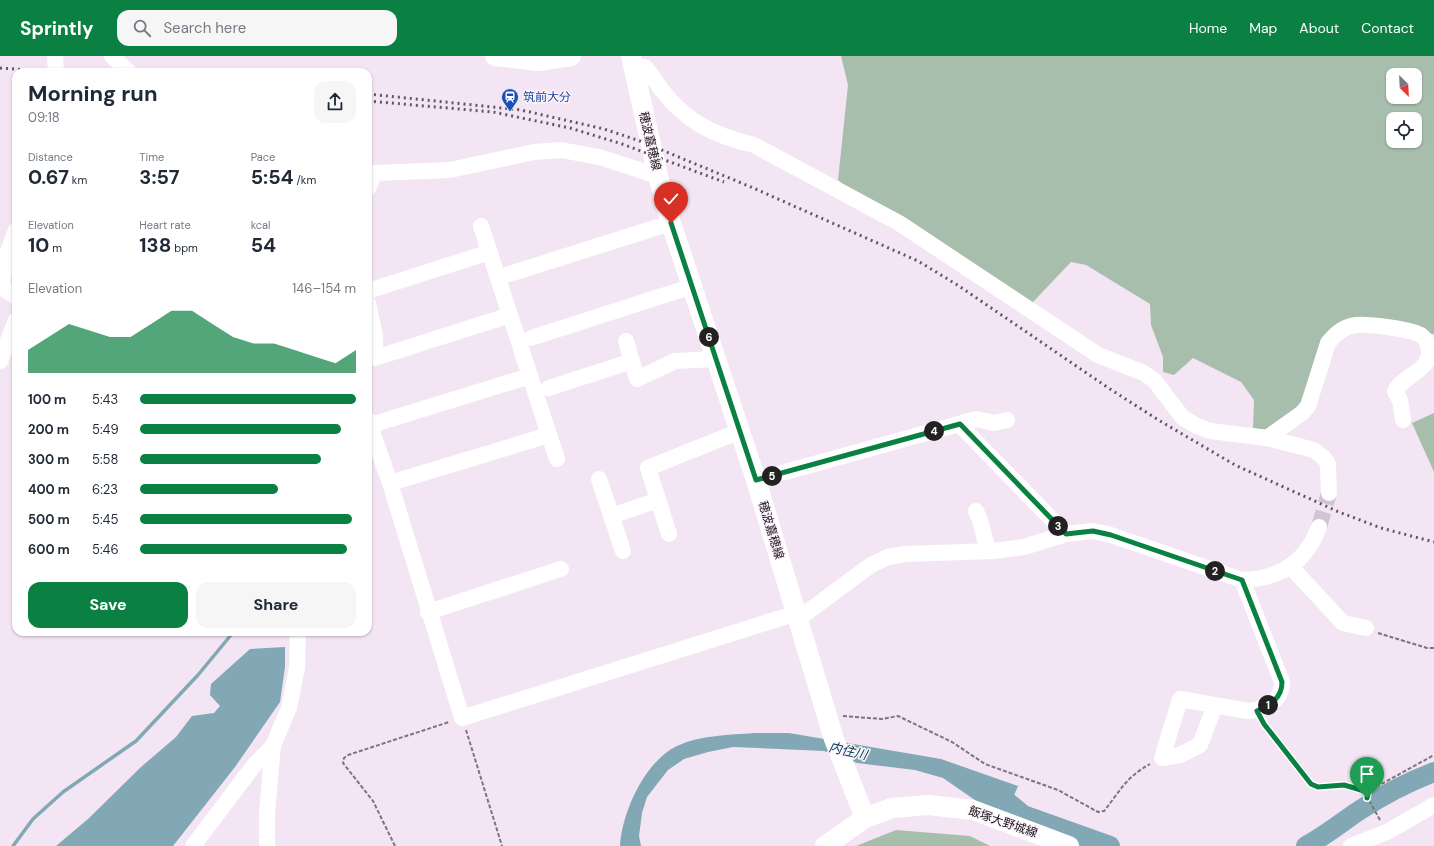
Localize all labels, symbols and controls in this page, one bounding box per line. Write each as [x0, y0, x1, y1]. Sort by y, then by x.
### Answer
search box [117, 10, 397, 46]
text: Sprintly [20, 16, 93, 41]
icon: search [131, 17, 153, 39]
text: Search here [163, 18, 246, 38]
text: Home [1189, 19, 1227, 37]
text: Map [1249, 19, 1277, 37]
text: About [1299, 19, 1339, 37]
text: Contact [1361, 19, 1414, 37]
north arrow [1386, 68, 1422, 104]
map controls [1386, 68, 1422, 148]
text: Morning run [28, 79, 158, 108]
button: share [314, 81, 356, 123]
station icon: 筑前大分 [500, 87, 520, 112]
place label: 筑前大分 [523, 89, 571, 105]
text: 09:18 [28, 109, 60, 126]
street label: 穂波嘉穂線 [635, 110, 665, 172]
button: locate [1386, 112, 1422, 148]
text: Distance [28, 150, 73, 164]
text: Time [139, 150, 164, 164]
text: Pace [251, 150, 275, 164]
text: 0.67 [28, 164, 69, 190]
text: 3:57 [139, 164, 180, 190]
text: 5:54 [251, 164, 294, 190]
text: km [69, 173, 87, 187]
text: /km [294, 173, 316, 187]
pin [654, 182, 688, 223]
icon: check [660, 188, 682, 210]
text: Elevation [28, 218, 74, 232]
text: Heart rate [139, 218, 191, 232]
text: kcal [251, 218, 271, 232]
text: 10 [28, 232, 49, 258]
text: 138 [139, 232, 171, 258]
text: 54 [251, 232, 276, 258]
text: m [49, 241, 62, 255]
text: bpm [171, 241, 198, 255]
text: Elevation [28, 280, 82, 297]
text: 146–154 m [292, 280, 356, 297]
pin: 6 [699, 327, 719, 347]
text: 6 [706, 330, 712, 344]
text: 100 m [28, 391, 66, 408]
text: 5:43 [92, 391, 118, 408]
text: 200 m [28, 421, 69, 438]
text: 5:49 [92, 421, 119, 438]
pin: 4 [924, 421, 944, 441]
text: 4 [930, 424, 938, 438]
text: 300 m [28, 451, 69, 468]
text: 5:58 [92, 451, 118, 468]
pin: 5 [762, 466, 782, 486]
text: 5 [769, 469, 775, 483]
text: 400 m [28, 481, 70, 498]
text: 6:23 [92, 481, 118, 498]
street label: 穂波嘉穂線 [755, 499, 787, 561]
text: 500 m [28, 511, 70, 528]
text: 5:45 [92, 511, 118, 528]
pin: 3 [1048, 516, 1068, 536]
text: 3 [1055, 519, 1061, 533]
text: 600 m [28, 541, 70, 558]
text: 5:46 [92, 541, 119, 558]
pin: 2 [1205, 561, 1225, 581]
text: 2 [1212, 564, 1218, 578]
button: Save [28, 582, 188, 628]
button: Share [196, 582, 356, 628]
pin: 1 [1258, 695, 1278, 715]
text: 1 [1266, 698, 1270, 712]
water label: 内住川 [827, 738, 871, 764]
pin [1350, 757, 1384, 798]
icon: arrive [1356, 763, 1378, 785]
street label: 飯塚大野城線 [966, 803, 1040, 841]

